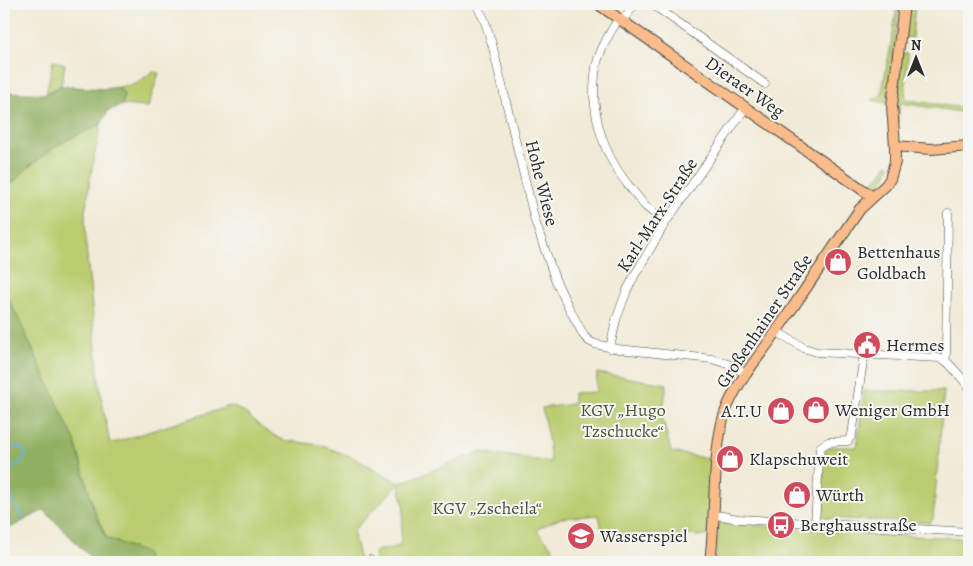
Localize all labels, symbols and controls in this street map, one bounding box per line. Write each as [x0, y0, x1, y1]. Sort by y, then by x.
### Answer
north arrow [890, 32, 940, 82]
text: N [911, 36, 921, 55]
street label: Dieraer Weg [701, 51, 789, 123]
street label: Hohe Wiese [520, 137, 564, 229]
street label: Karl-Marx-Straße [611, 153, 703, 277]
place label: Bettenhaus Goldbach [857, 240, 940, 285]
shop icon: Bettenhaus Goldbach [823, 247, 853, 277]
street label: Großenhainer Straße [710, 249, 818, 393]
public building icon: Hermes [852, 330, 882, 360]
place label: Hermes [886, 333, 944, 357]
shop icon: Weniger GmbH [801, 395, 831, 425]
shop icon: A.T.U [766, 396, 796, 426]
park label: KGV „Hugo Tzschucke“ [580, 398, 666, 443]
place label: Weniger GmbH [834, 398, 950, 422]
place label: A.T.U [720, 399, 762, 423]
shop icon: Klapschuweit [715, 444, 745, 474]
place label: Klapschuweit [749, 447, 848, 471]
shop icon: Würth [782, 480, 812, 510]
place label: Würth [815, 483, 865, 507]
park label: KGV „Zscheila“ [432, 496, 542, 520]
bus stop icon: Berghausstraße [766, 510, 796, 540]
place label: Berghausstraße [800, 513, 917, 537]
school or university icon: Wasserspiel [566, 521, 596, 551]
place label: Wasserspiel [599, 524, 688, 548]

